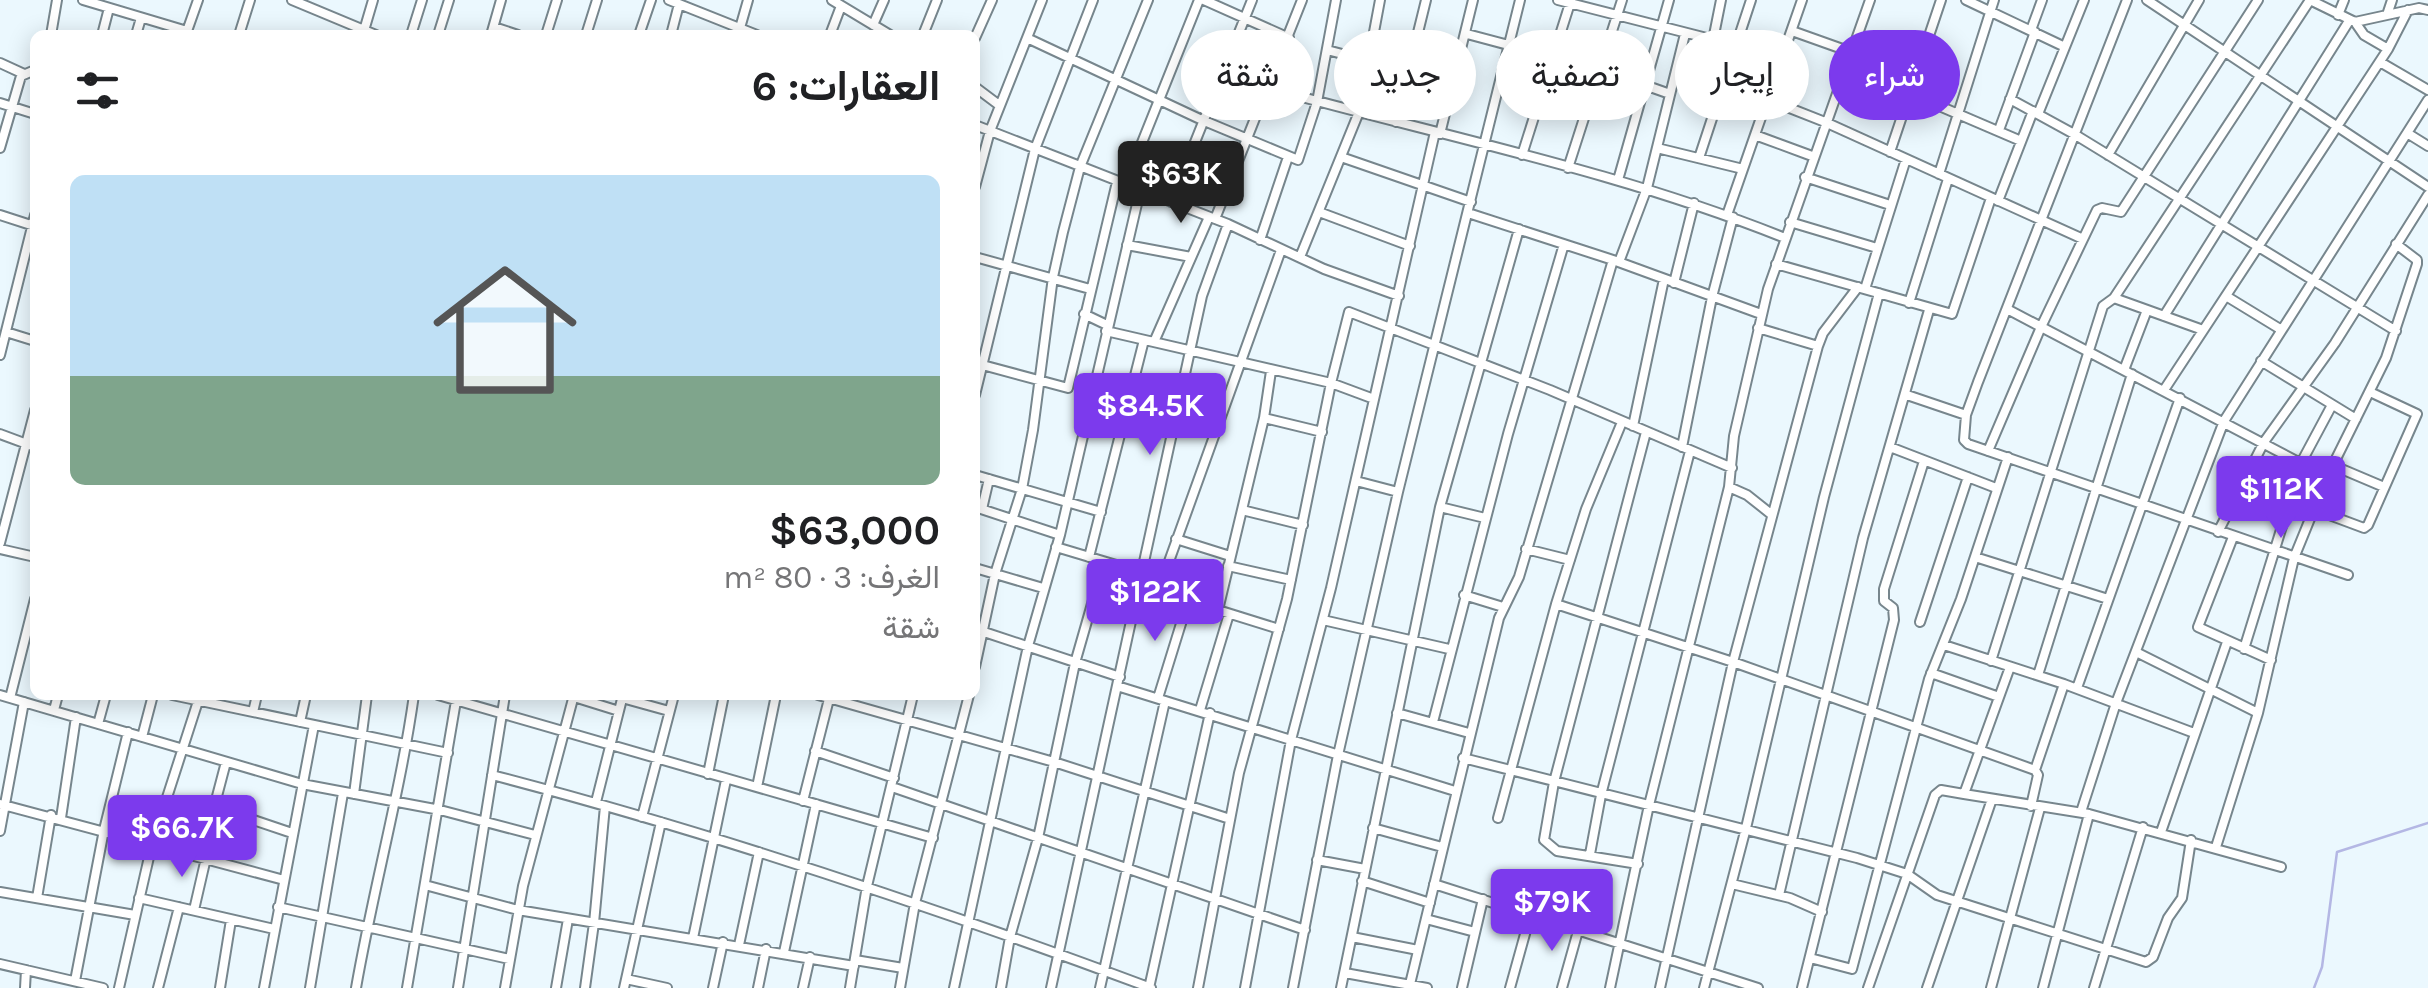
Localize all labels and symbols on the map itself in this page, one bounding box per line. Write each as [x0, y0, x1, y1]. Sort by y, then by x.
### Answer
pin: $63K [1122, 141, 1240, 226]
pin: $84.5K [1069, 373, 1231, 458]
pin: $112K [2211, 456, 2351, 541]
pin: $122K [1085, 559, 1225, 644]
pin: $66.7K [101, 795, 263, 880]
pin: $79K [1493, 869, 1611, 954]

